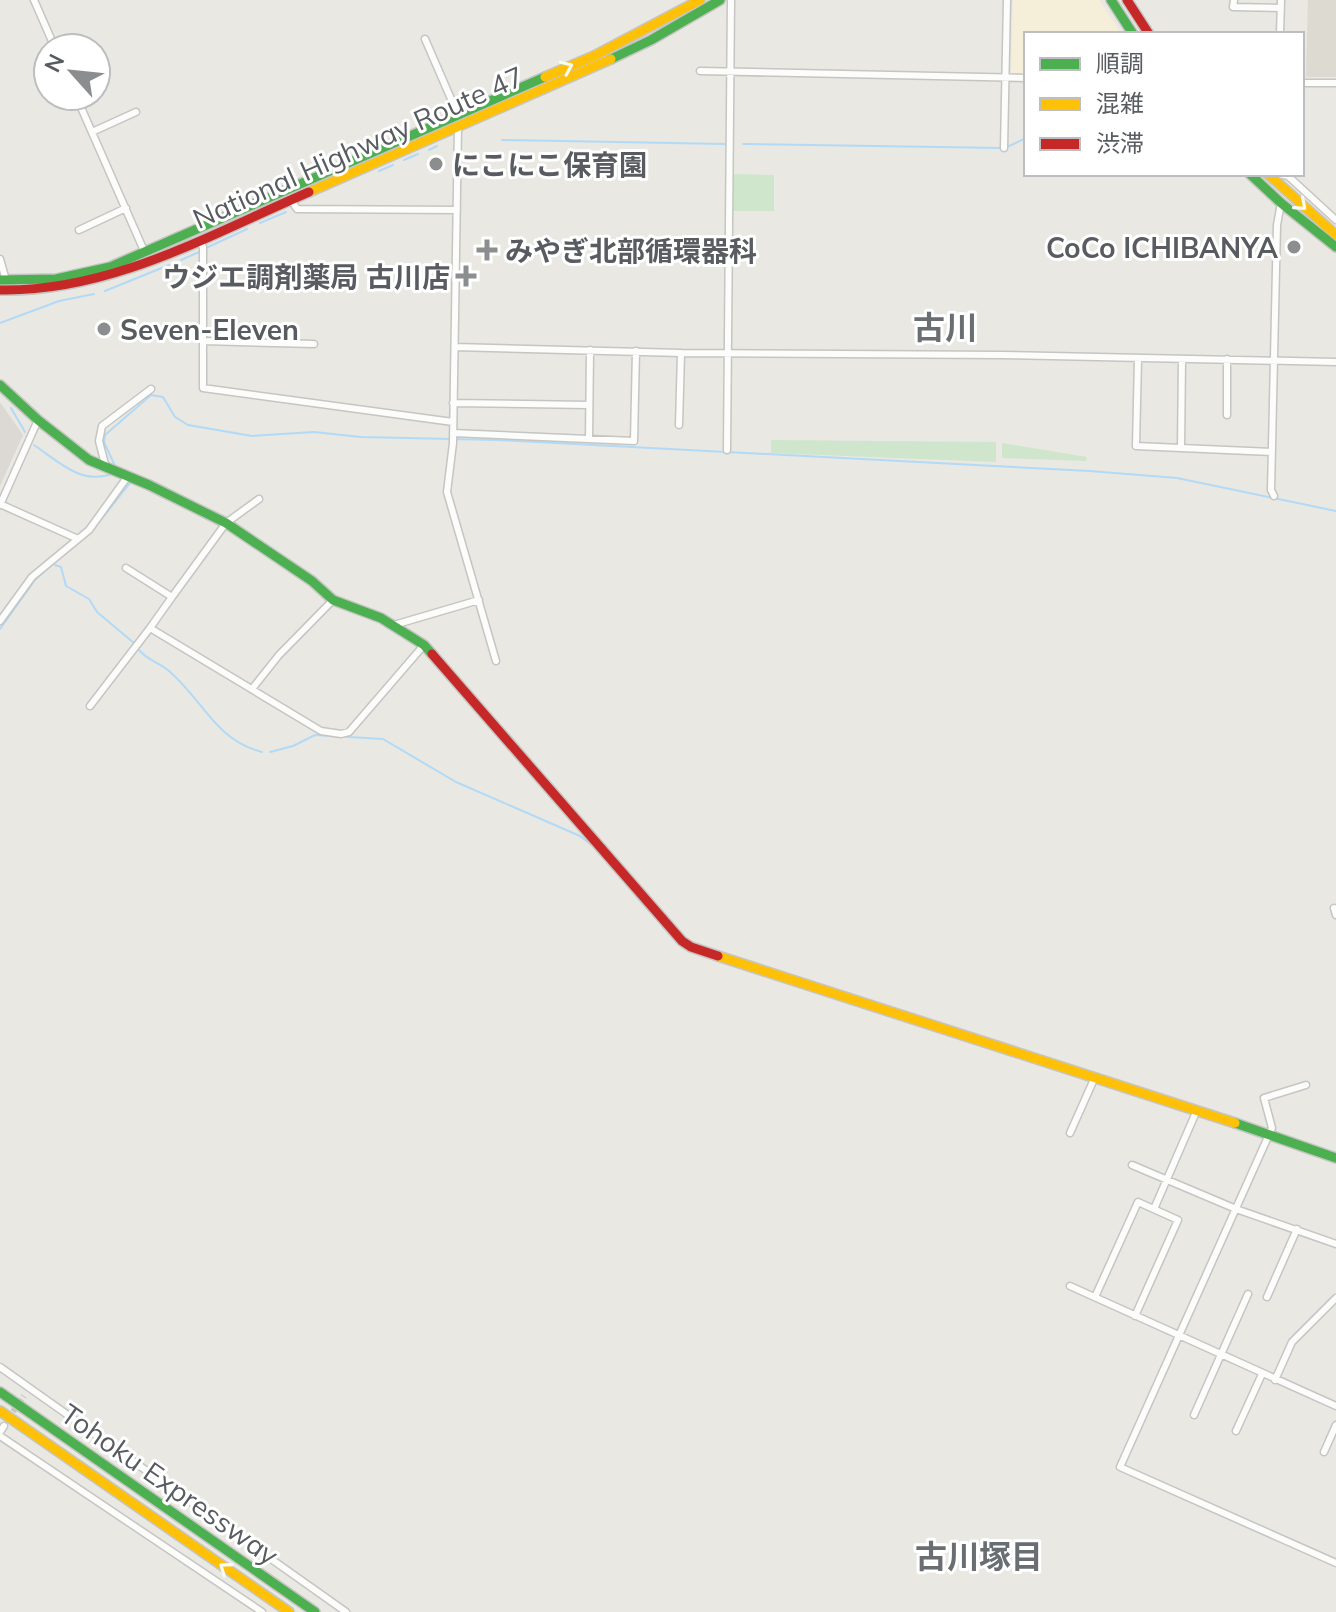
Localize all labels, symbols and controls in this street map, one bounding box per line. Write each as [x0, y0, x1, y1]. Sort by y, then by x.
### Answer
north arrow [32, 32, 112, 112]
legend [1024, 32, 1304, 176]
text: 順調 [1096, 48, 1144, 78]
text: N [38, 49, 70, 77]
street label: National Highway Route 47 [187, 58, 529, 236]
one-way arrow [559, 61, 573, 77]
text: 混雑 [1096, 88, 1144, 118]
text: 渋滞 [1096, 128, 1144, 158]
place label: にこにこ保育園 [452, 147, 647, 182]
marker: にこにこ保育園 [427, 155, 445, 173]
one-way arrow [1292, 196, 1307, 210]
place label: CoCo ICHIBANYA [1046, 230, 1278, 265]
place label: みやぎ北部循環器科 [505, 233, 757, 268]
marker: CoCo ICHIBANYA [1285, 238, 1303, 256]
marker: みやぎ北部循環器科 [476, 239, 498, 261]
place label: ウジエ調剤薬局 古川店 [162, 259, 450, 294]
marker: ウジエ調剤薬局 古川店 [457, 267, 475, 285]
district label: 古川 [913, 307, 977, 347]
place label: Seven-Eleven [120, 312, 299, 347]
marker: Seven-Eleven [95, 320, 113, 338]
street label: Tohoku Expressway [54, 1396, 286, 1572]
district label: 古川塚目 [915, 1536, 1043, 1576]
one-way arrow [219, 1563, 233, 1578]

